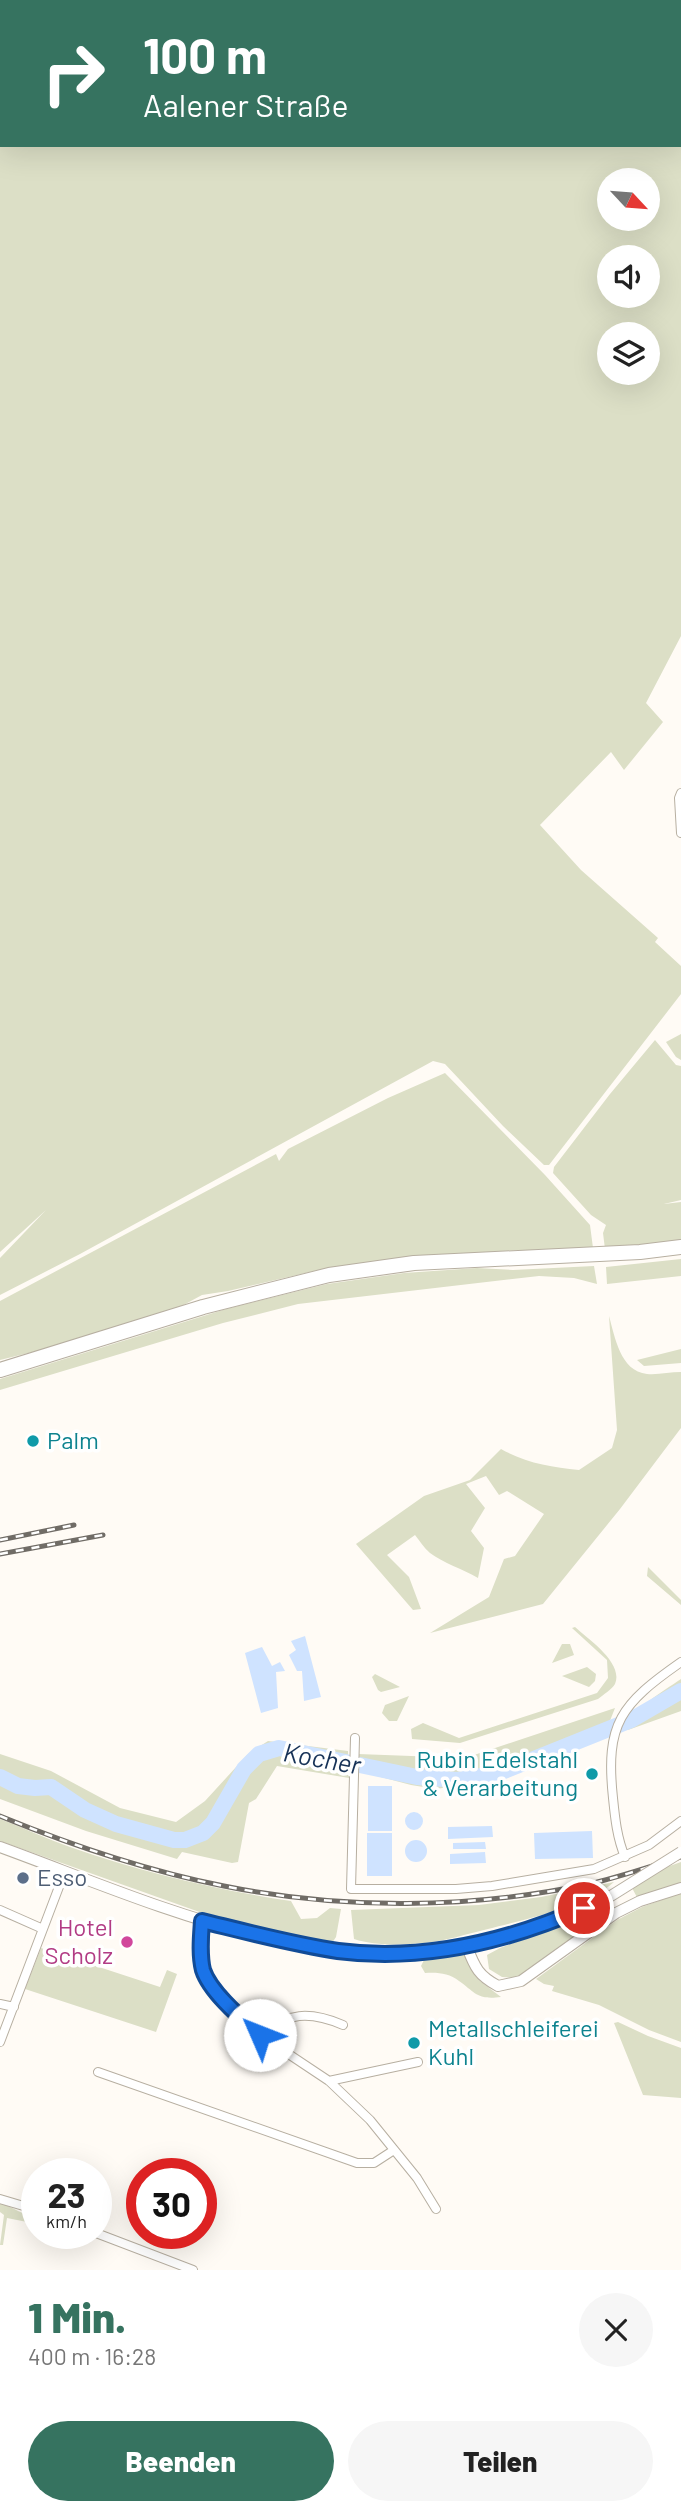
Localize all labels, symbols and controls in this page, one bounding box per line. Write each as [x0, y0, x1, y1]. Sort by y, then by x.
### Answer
text: 100 m [143, 25, 267, 84]
icon: right [28, 28, 119, 119]
text: Aalener Straße [143, 85, 348, 123]
north arrow [597, 168, 660, 231]
map controls [597, 168, 660, 385]
button: sound [597, 245, 660, 308]
button: layers [597, 322, 660, 385]
place label: Palm [47, 1425, 99, 1454]
marker: Palm [25, 1433, 41, 1449]
water label: Kocher [281, 1735, 364, 1780]
place label: Rubin Edelstahl & Verarbeitung [417, 1744, 578, 1801]
marker: Rubin Edelstahl & Verarbeitung [584, 1766, 600, 1782]
place label: Esso [37, 1862, 87, 1891]
marker: Esso [15, 1870, 31, 1886]
pin [554, 1878, 614, 1938]
icon: arrive [565, 1889, 603, 1927]
place label: Hotel Scholz [44, 1912, 113, 1969]
marker: Hotel Scholz [119, 1934, 135, 1950]
position arrow [223, 1998, 297, 2072]
place label: Metallschleiferei Kuhl [428, 2013, 599, 2070]
marker: Metallschleiferei Kuhl [406, 2035, 422, 2051]
speed limit sign: 30 [126, 2158, 217, 2249]
text: 23 [47, 2173, 86, 2215]
text: km/h [46, 2210, 87, 2232]
text: 1 Min. [28, 2291, 126, 2341]
button: close [579, 2293, 653, 2367]
text: 400 m · 16:28 [28, 2342, 156, 2370]
button: Beenden [28, 2421, 334, 2501]
button: Teilen [348, 2421, 653, 2501]

